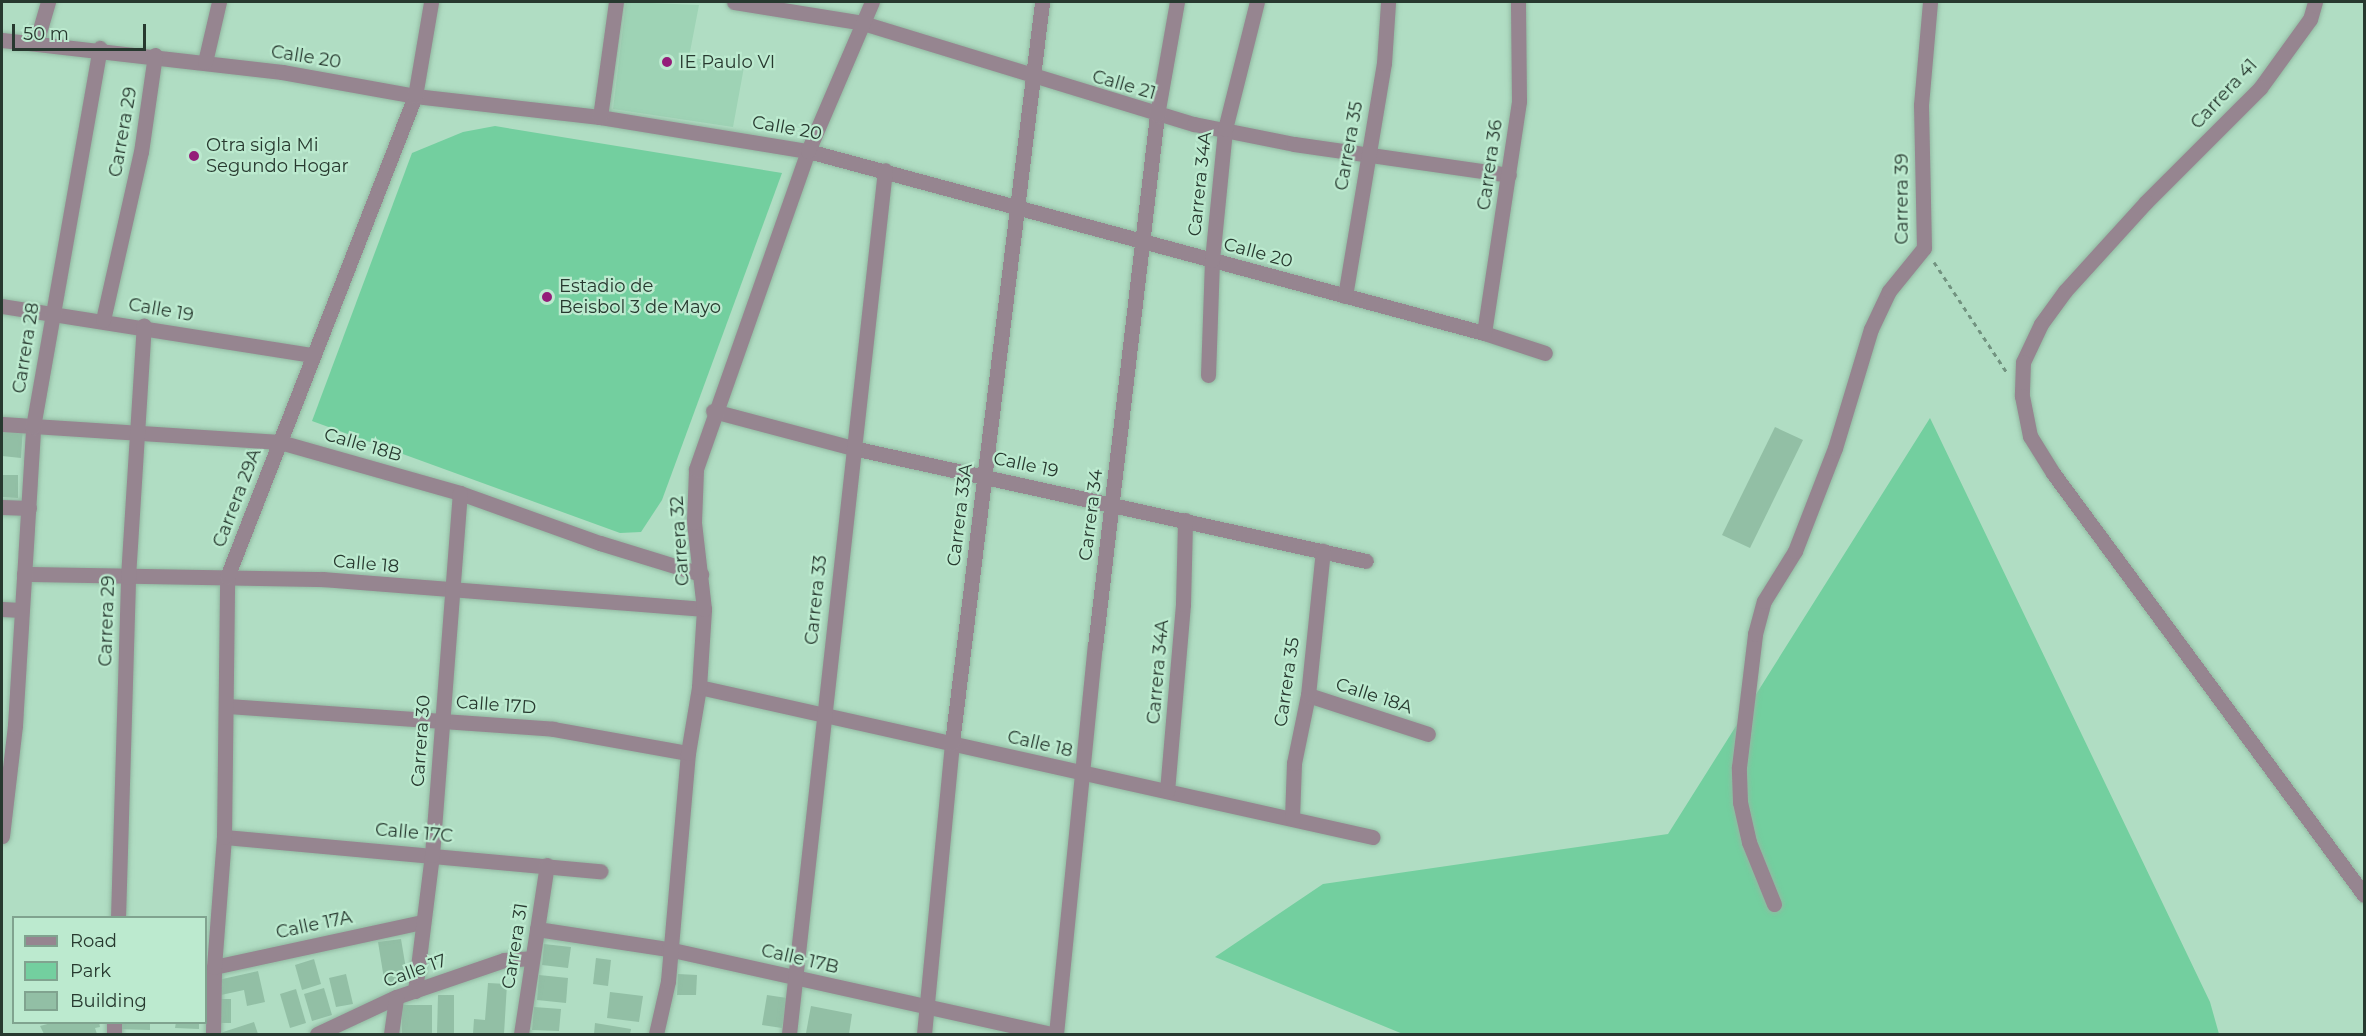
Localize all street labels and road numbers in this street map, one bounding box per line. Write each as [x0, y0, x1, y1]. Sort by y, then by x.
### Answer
street label: Calle 20 [269, 41, 343, 73]
street label: Carrera 41 [2186, 54, 2262, 134]
street label: Calle 21 [1090, 66, 1158, 104]
street label: Carrera 29 [104, 85, 142, 179]
street label: Carrera 35 [1331, 100, 1367, 192]
street label: Calle 20 [750, 111, 824, 145]
street label: Carrera 36 [1473, 118, 1507, 212]
street label: Carrera 34A [1184, 131, 1216, 237]
street label: Carrera 39 [1891, 153, 1913, 245]
street label: Calle 20 [1221, 233, 1295, 273]
street label: Calle 19 [127, 294, 195, 326]
street label: Carrera 28 [8, 301, 44, 395]
street label: Calle 18B [322, 424, 404, 466]
street label: Carrera 29A [208, 446, 266, 550]
street label: Calle 19 [991, 448, 1061, 482]
street label: Carrera 33A [943, 462, 977, 568]
street label: Carrera 34 [1075, 468, 1107, 562]
street label: Carrera 32 [666, 495, 694, 587]
street label: Calle 18 [332, 550, 400, 578]
street label: Carrera 33 [801, 554, 831, 646]
street label: Carrera 29 [95, 575, 119, 667]
street label: Carrera 34A [1143, 619, 1173, 725]
street label: Carrera 35 [1270, 636, 1304, 728]
street label: Calle 18A [1333, 673, 1415, 719]
street label: Calle 17D [455, 691, 537, 719]
street label: Carrera 30 [407, 694, 435, 788]
street label: Calle 18 [1005, 726, 1075, 762]
street label: Calle 17C [374, 819, 454, 847]
street label: Carrera 31 [498, 902, 532, 990]
street label: Calle 17A [274, 906, 354, 944]
street label: Calle 17B [759, 940, 841, 978]
street label: Calle 17 [380, 950, 450, 992]

